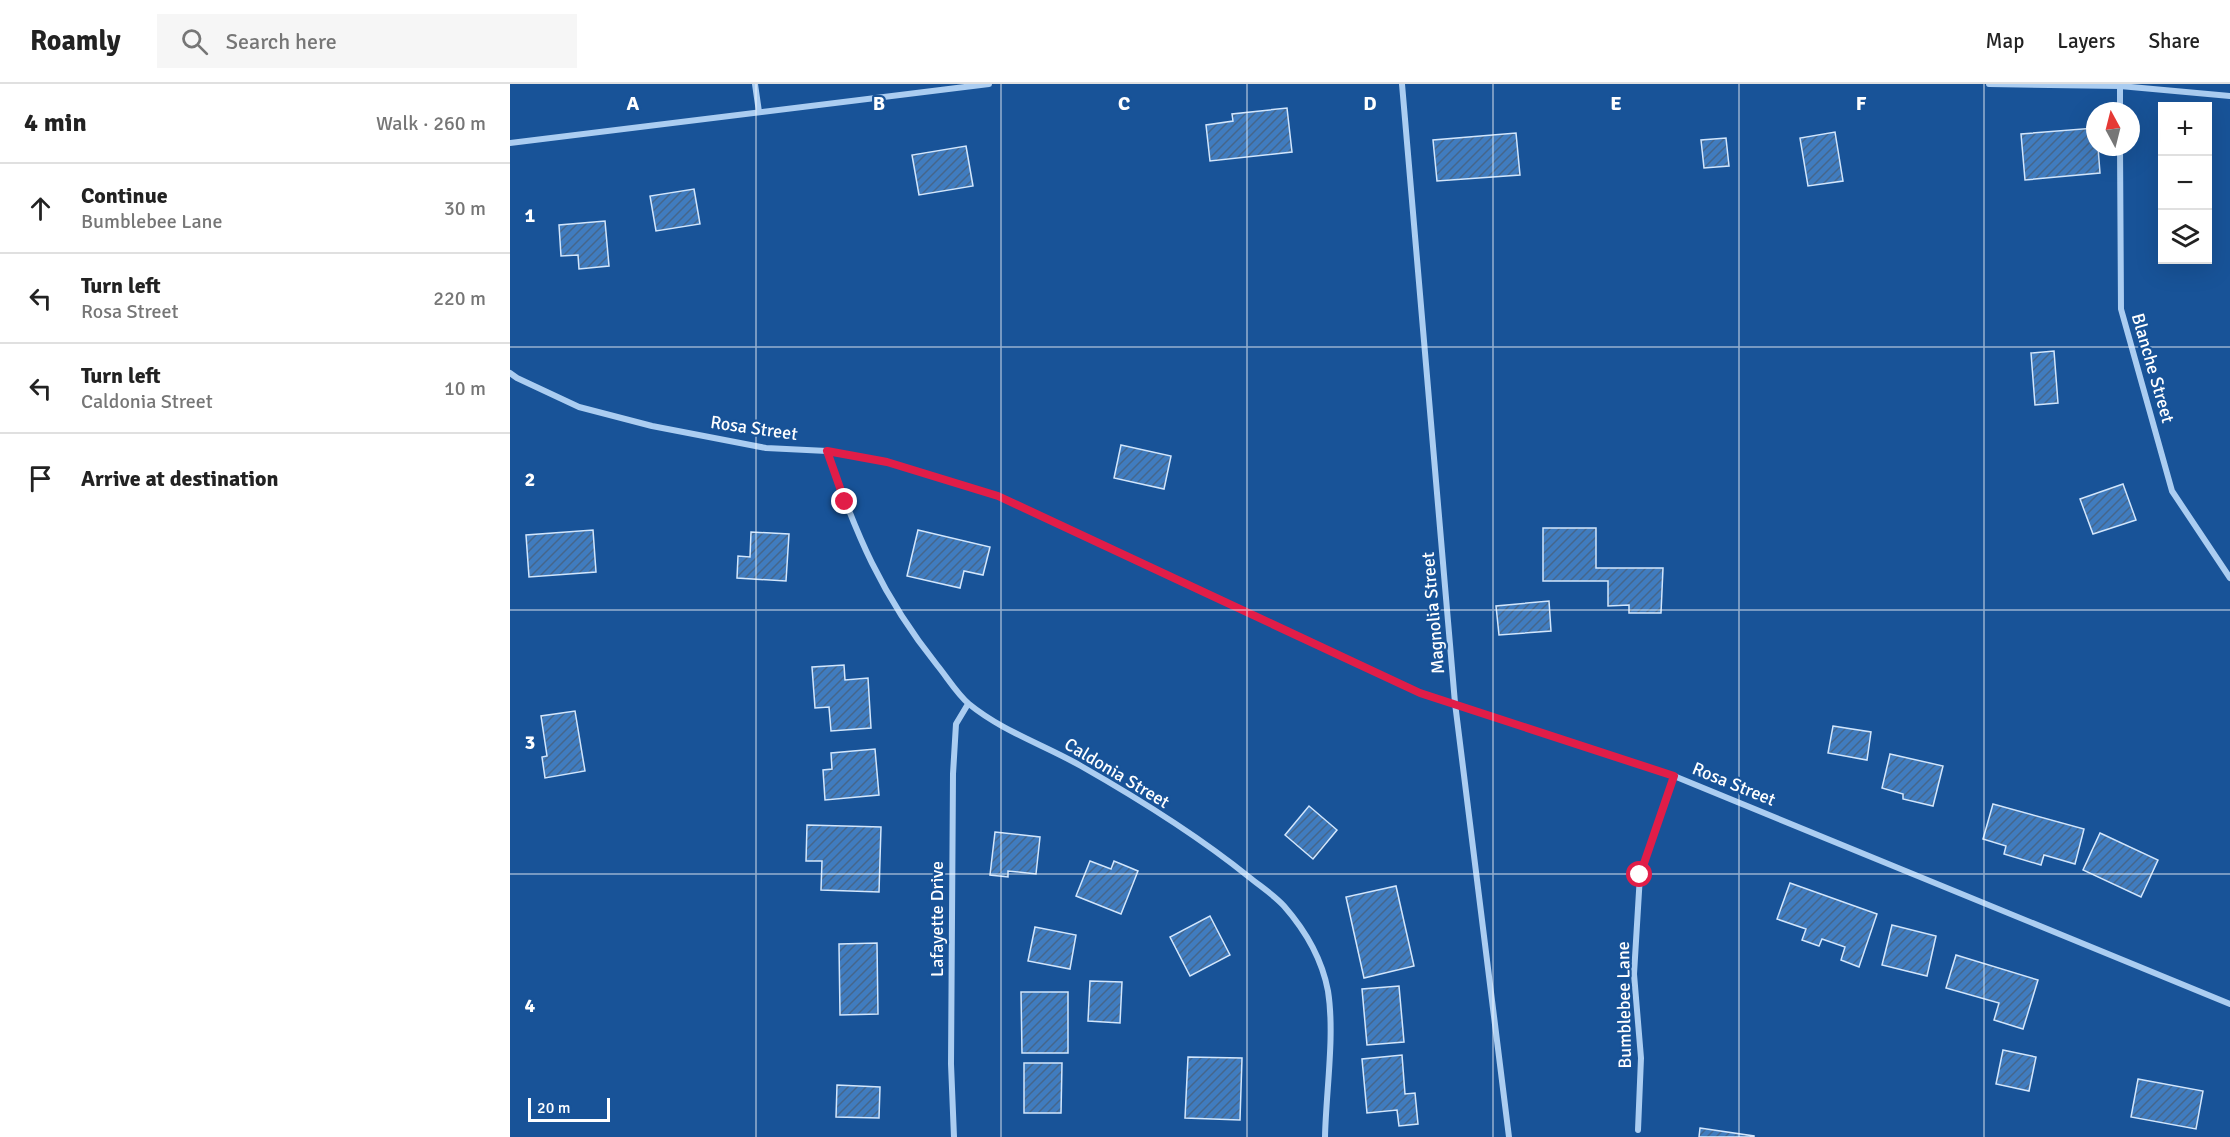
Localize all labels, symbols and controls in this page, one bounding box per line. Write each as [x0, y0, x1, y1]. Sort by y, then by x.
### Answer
search box [157, 14, 577, 68]
text: Roamly [30, 24, 121, 58]
icon: search [178, 25, 211, 58]
text: Search here [226, 28, 337, 55]
text: Map [1986, 28, 2024, 54]
text: Layers [2057, 28, 2115, 54]
text: Share [2148, 28, 2200, 54]
text: A [627, 91, 640, 116]
text: B [873, 91, 885, 116]
text: C [1118, 91, 1130, 116]
text: D [1363, 91, 1377, 116]
text: E [1610, 91, 1622, 116]
text: F [1856, 91, 1867, 116]
north arrow [2086, 102, 2140, 156]
map controls [2158, 102, 2212, 264]
button: + [2158, 102, 2212, 156]
text: 4 min [24, 107, 87, 139]
text: Walk · 260 m [376, 111, 486, 136]
button: − [2158, 156, 2212, 210]
text: Continue [81, 182, 168, 209]
icon: ahead [24, 192, 57, 225]
text: 30 m [444, 196, 486, 221]
text: 1 [525, 203, 536, 228]
text: Bumblebee Lane [81, 209, 222, 234]
button: layers [2158, 210, 2212, 264]
text: Turn left [81, 272, 161, 299]
icon: left [24, 282, 57, 315]
text: 220 m [433, 286, 486, 311]
text: Rosa Street [81, 299, 179, 324]
street label: Blanche Street [2127, 311, 2179, 425]
text: Turn left [81, 362, 161, 389]
icon: left [24, 372, 57, 405]
text: 10 m [444, 376, 486, 401]
text: Caldonia Street [81, 389, 213, 414]
street label: Rosa Street [709, 411, 799, 445]
icon: arrive [24, 462, 57, 495]
text: Arrive at destination [81, 465, 278, 492]
text: 2 [525, 467, 535, 492]
route end [831, 488, 857, 514]
street label: Magnolia Street [1417, 551, 1449, 675]
text: 3 [525, 730, 535, 755]
street label: Caldonia Street [1060, 733, 1174, 813]
street label: Rosa Street [1689, 757, 1779, 811]
street label: Lafayette Drive [926, 861, 948, 977]
route start [1626, 861, 1652, 887]
street label: Bumblebee Lane [1612, 941, 1636, 1069]
text: 4 [525, 993, 536, 1018]
scale bar [528, 1095, 610, 1122]
text: 20 m [537, 1098, 571, 1118]

